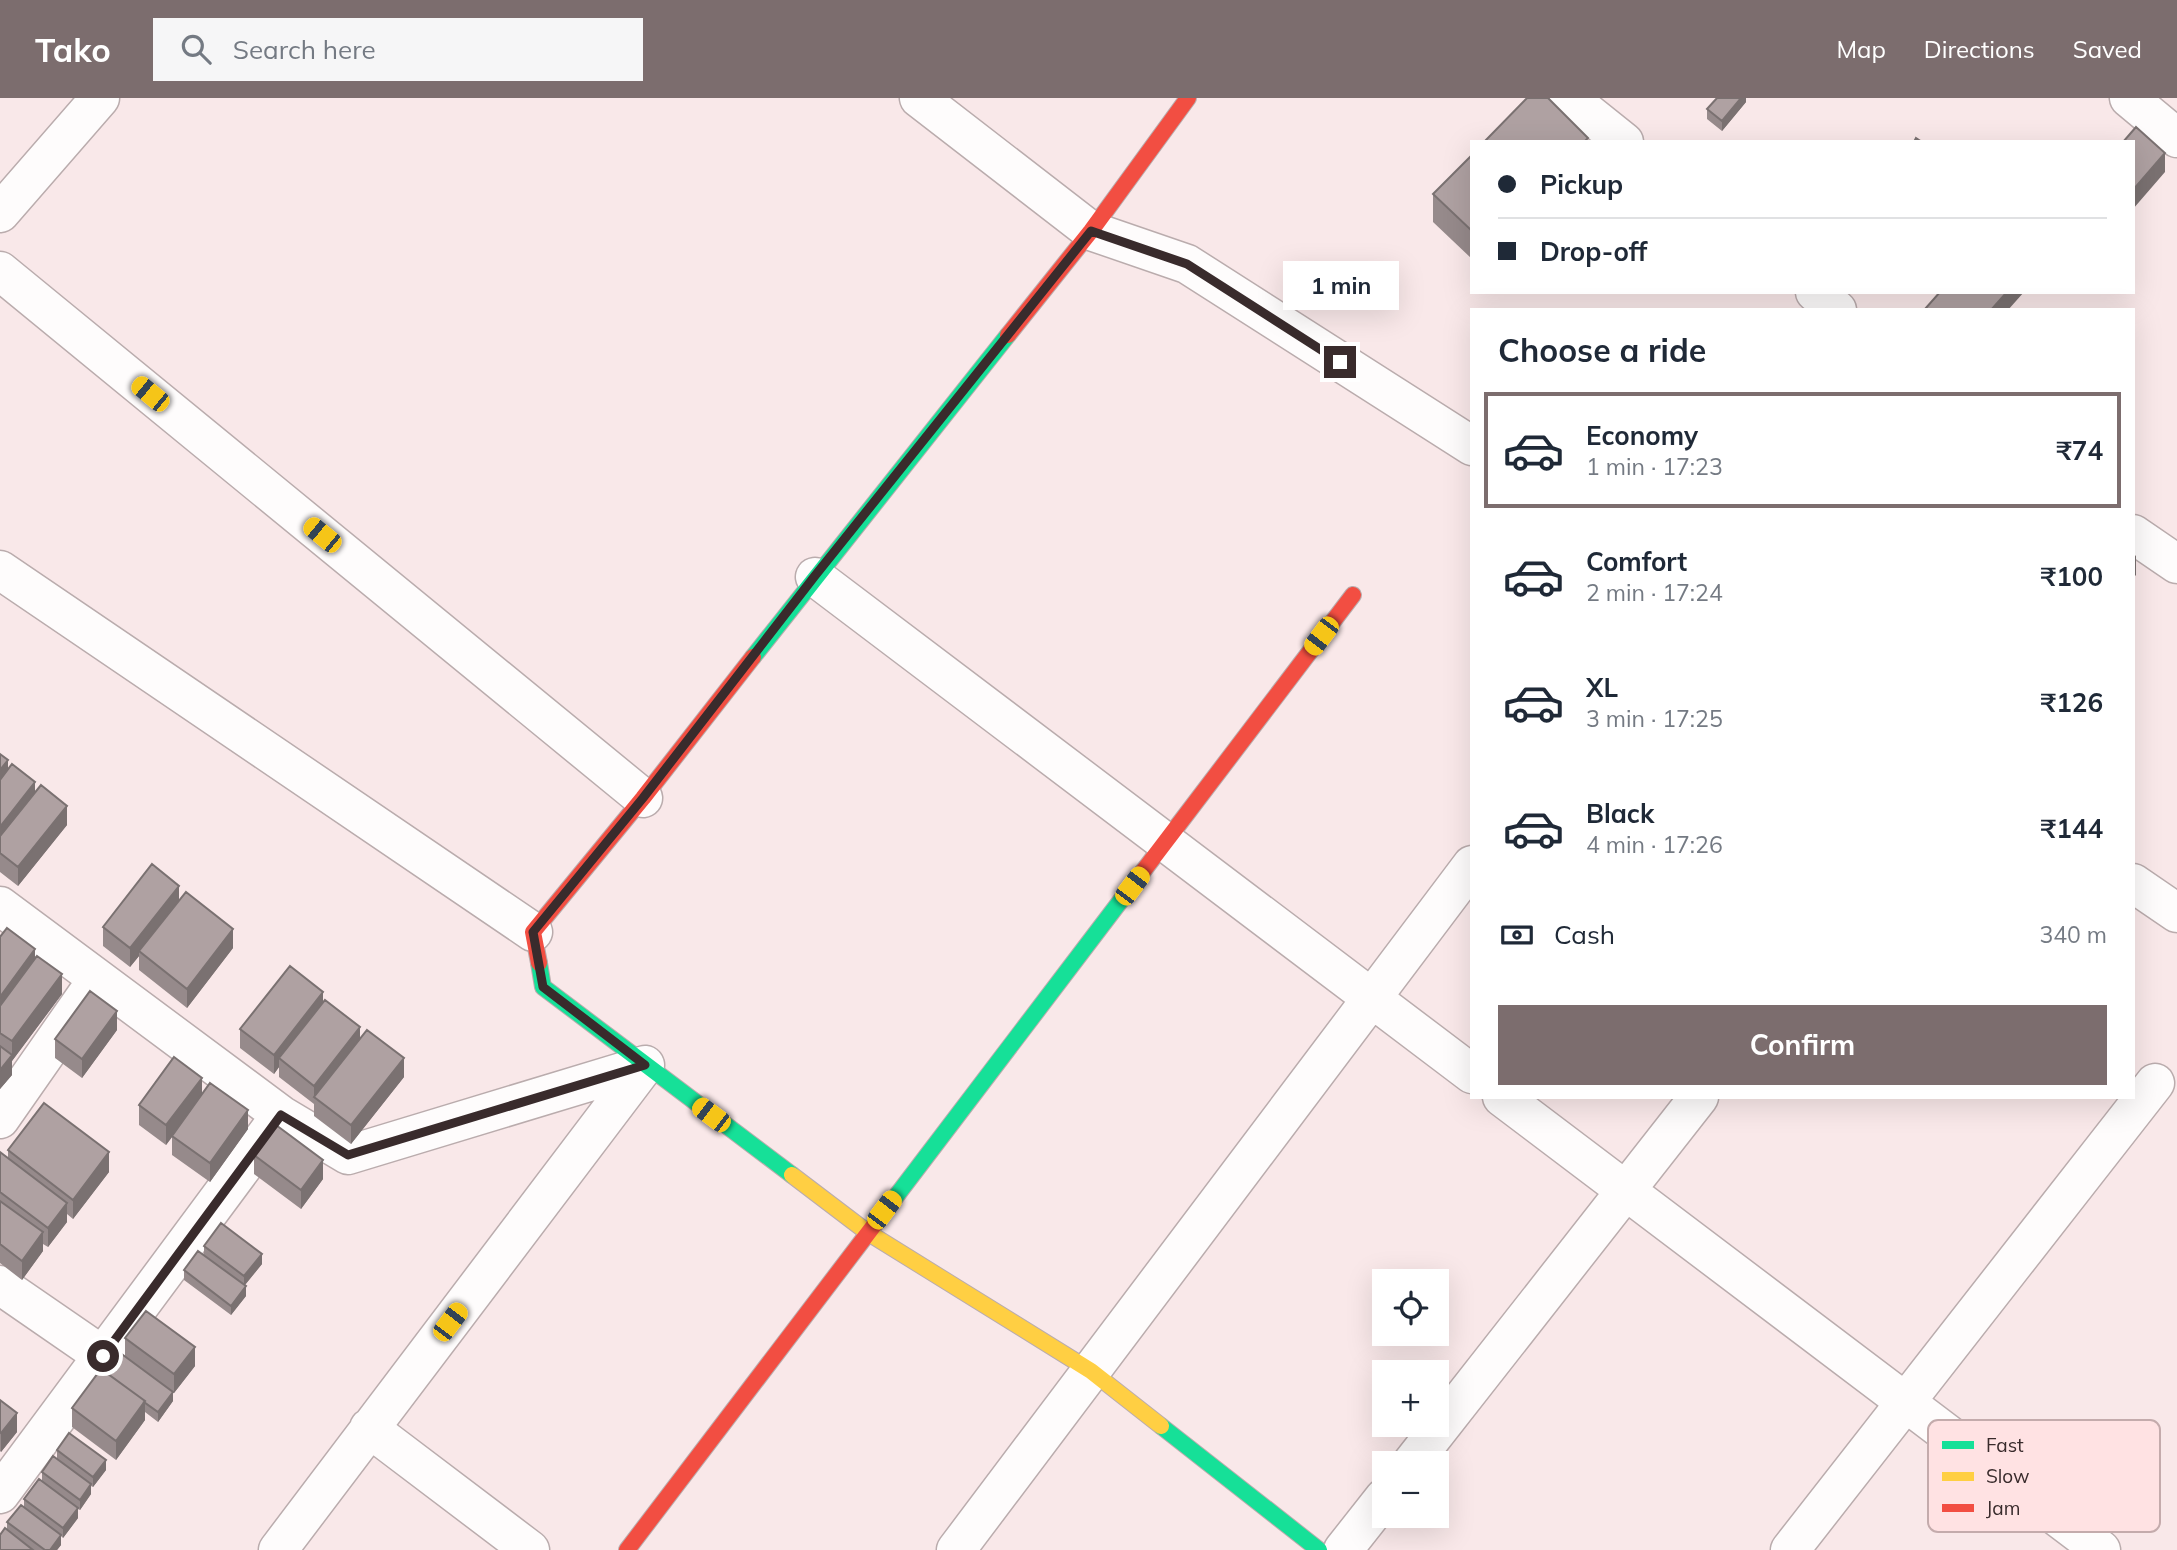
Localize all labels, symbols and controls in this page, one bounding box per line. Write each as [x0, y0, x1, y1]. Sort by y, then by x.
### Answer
search box [153, 18, 643, 81]
text: Tako [35, 29, 111, 70]
icon: search [177, 30, 215, 68]
text: Search here [233, 33, 376, 66]
text: Map [1836, 34, 1886, 64]
text: Directions [1924, 34, 2035, 64]
text: Saved [2073, 34, 2142, 64]
text: Pickup [1540, 168, 1623, 201]
text: Drop-off [1540, 235, 1647, 268]
callout: 1 min [1282, 260, 1398, 310]
text: 1 min [1311, 271, 1371, 300]
text: Choose a ride [1498, 330, 1706, 370]
route end [1324, 346, 1356, 378]
car [128, 373, 173, 415]
icon: car [1502, 419, 1565, 482]
text: Economy [1586, 419, 1698, 452]
text: ₹74 [2056, 434, 2103, 467]
text: 1 min · 17:23 [1586, 452, 1723, 481]
car [300, 514, 345, 556]
icon: car [1502, 545, 1565, 608]
text: Comfort [1586, 545, 1687, 578]
text: ₹100 [2041, 560, 2103, 593]
text: 2 min · 17:24 [1586, 578, 1723, 607]
car [1300, 613, 1343, 659]
icon: car [1502, 671, 1565, 734]
text: XL [1586, 671, 1618, 704]
text: ₹126 [2041, 686, 2103, 719]
text: 3 min · 17:25 [1586, 704, 1723, 733]
icon: car [1502, 797, 1565, 860]
text: Black [1586, 797, 1654, 830]
text: ₹144 [2041, 812, 2103, 845]
text: 4 min · 17:26 [1586, 830, 1723, 859]
car [1111, 863, 1154, 909]
icon: cash [1498, 916, 1536, 954]
text: Cash [1554, 918, 1615, 951]
text: 340 m [2039, 920, 2107, 949]
button: Confirm [1498, 1005, 2107, 1085]
car [688, 1094, 735, 1136]
car [863, 1187, 906, 1233]
map controls [1372, 1269, 1449, 1528]
button: locate [1372, 1269, 1449, 1346]
car [429, 1299, 472, 1345]
route start [87, 1340, 119, 1372]
button: + [1372, 1360, 1449, 1437]
legend [1928, 1420, 2160, 1532]
text: Fast [1986, 1433, 2024, 1457]
button: − [1372, 1451, 1449, 1528]
text: Slow [1986, 1464, 2030, 1488]
text: Jam [1986, 1496, 2020, 1520]

